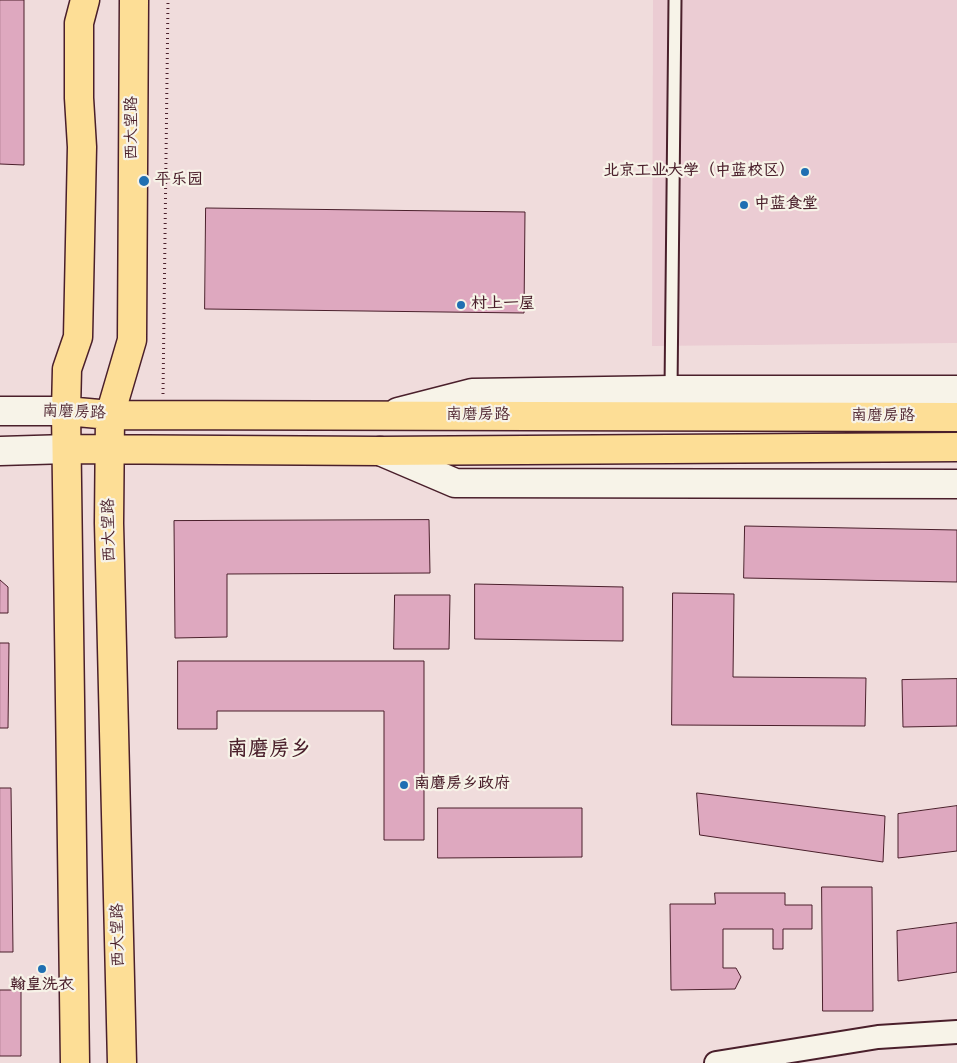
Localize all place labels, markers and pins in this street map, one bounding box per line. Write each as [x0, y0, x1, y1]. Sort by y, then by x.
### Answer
place label: 北京工业大学（中蓝校区） [603, 162, 795, 182]
marker: 北京工业大学（中蓝校区） [799, 166, 811, 178]
place label: 平乐园 [155, 171, 203, 191]
marker: 平乐园 [137, 174, 151, 188]
place label: 中蓝食堂 [754, 195, 818, 215]
marker: 中蓝食堂 [738, 199, 750, 211]
place label: 村上一屋 [471, 295, 535, 315]
marker: 村上一屋 [455, 299, 467, 311]
place label: 南磨房乡政府 [414, 775, 510, 795]
marker: 南磨房乡政府 [398, 779, 410, 791]
marker: 翰皇洗衣 [36, 963, 48, 975]
place label: 翰皇洗衣 [10, 976, 74, 996]

